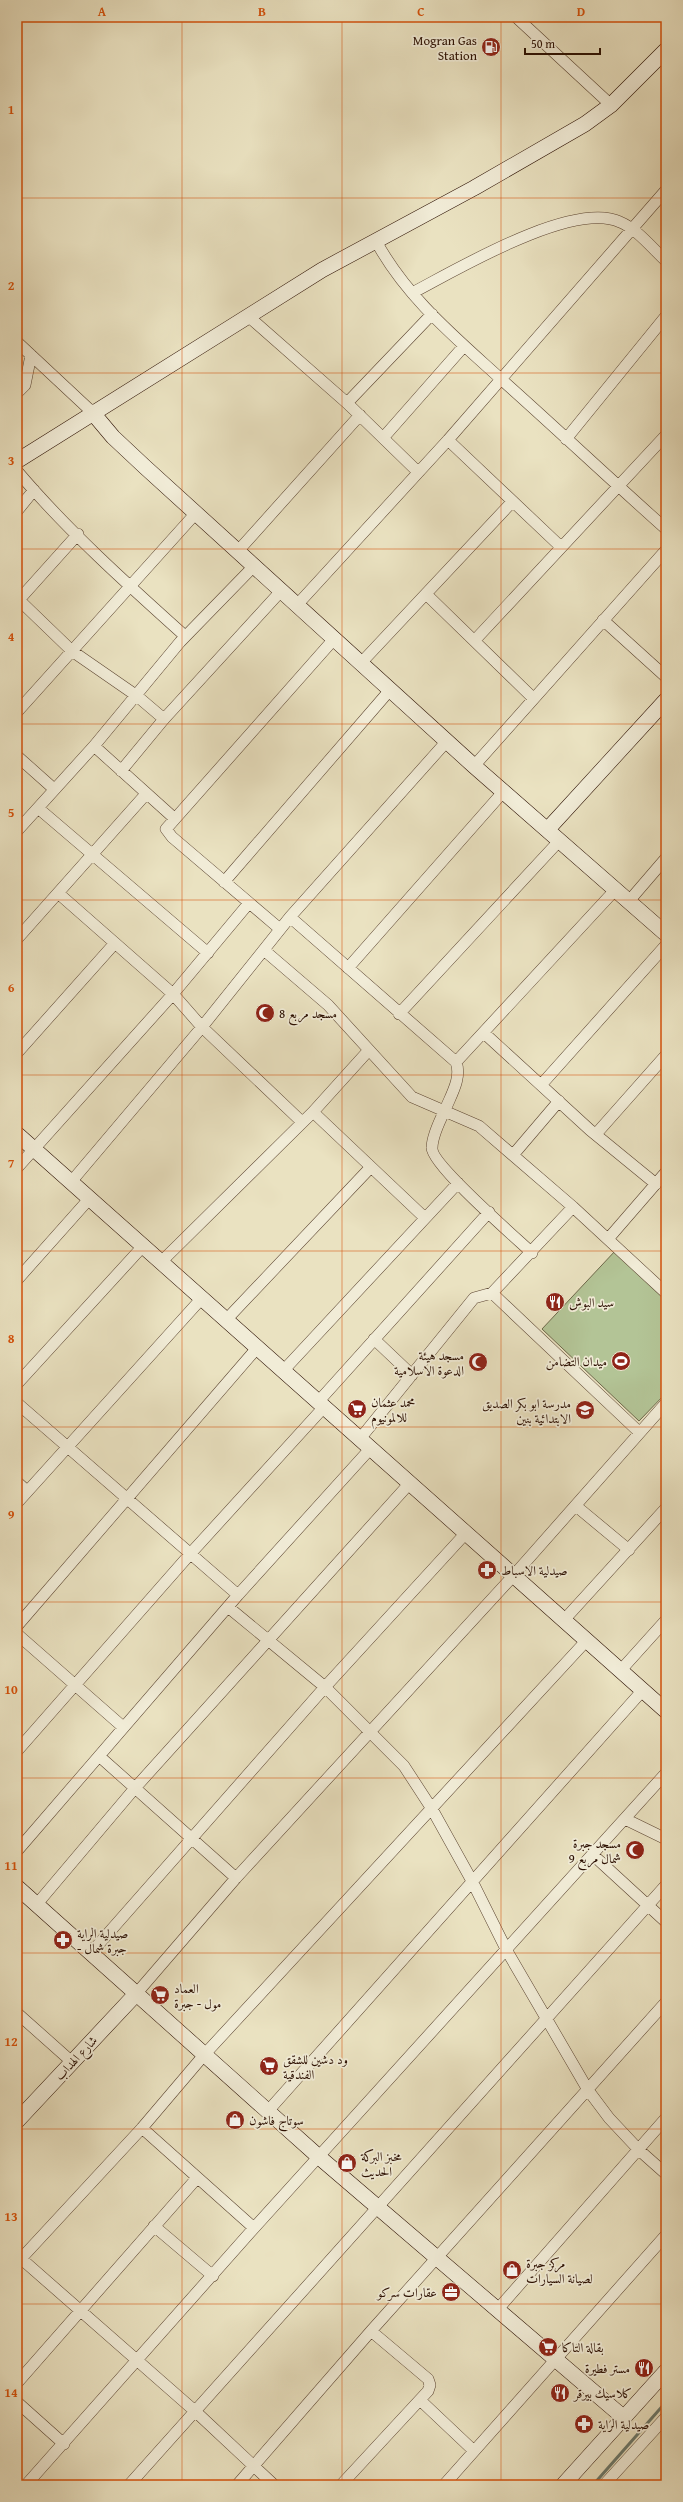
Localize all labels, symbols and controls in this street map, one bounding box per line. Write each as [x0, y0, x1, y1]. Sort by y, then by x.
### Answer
text: A [98, 2, 107, 21]
text: B [258, 2, 266, 21]
text: C [417, 2, 425, 21]
text: D [577, 2, 585, 21]
scale bar [525, 30, 600, 56]
place label: Mogran Gas Station [413, 31, 478, 65]
text: 50 m [531, 35, 555, 52]
fuel station icon: Mogran Gas Station [480, 36, 502, 58]
text: 1 [8, 100, 14, 119]
text: 2 [8, 276, 15, 295]
text: 3 [8, 451, 14, 470]
text: 4 [8, 627, 15, 646]
text: 5 [8, 803, 15, 822]
text: 6 [8, 978, 15, 997]
mosque icon: مسجد مربع 8 [254, 1002, 276, 1024]
place label: مسجد مربع 8 [279, 1004, 337, 1026]
text: 7 [8, 1154, 15, 1173]
restaurant icon: سيد البوش [544, 1291, 566, 1313]
place label: سيد البوش [569, 1293, 614, 1312]
text: 8 [8, 1329, 15, 1348]
place label: مسجد هيئة الدعوة الاسلامية [394, 1346, 464, 1380]
sports icon: ميدان التضامن [610, 1350, 632, 1372]
mosque icon: مسجد هيئة الدعوة الاسلامية [467, 1351, 489, 1373]
place label: ميدان التضامن [546, 1352, 607, 1371]
place label: محمد عثمان للالمونيوم [371, 1393, 416, 1429]
place label: مدرسة ابو بكر الصديق الابتدائية بنين [482, 1394, 571, 1428]
supermarket icon: محمد عثمان للالمونيوم [346, 1398, 368, 1420]
school or university icon: مدرسة ابو بكر الصديق الابتدائية بنين [574, 1399, 596, 1421]
text: 9 [8, 1505, 15, 1524]
pharmacy icon: صيدلية الاسباط [476, 1559, 498, 1581]
place label: صيدلية الاسباط [501, 1561, 568, 1580]
text: 10 [4, 1680, 18, 1699]
place label: مسجد جبرة شمال مربع 9 [568, 1834, 621, 1871]
mosque icon: مسجد جبرة شمال مربع 9 [624, 1839, 646, 1861]
text: 11 [4, 1856, 18, 1875]
place label: صيدلية الراية - جبرة شمال [77, 1924, 128, 1958]
pharmacy icon: صيدلية الراية - جبرة شمال [52, 1929, 74, 1951]
place label: العماد مول - جبرة [174, 1979, 221, 2013]
supermarket icon: العماد مول - جبرة [149, 1984, 171, 2006]
street label: شارع الهداب [50, 2031, 103, 2086]
text: 12 [4, 2032, 18, 2051]
place label: ود دشين للشقق الفندقية [283, 2050, 348, 2084]
supermarket icon: ود دشين للشقق الفندقية [258, 2055, 280, 2077]
shop icon: سوتاج فاشون [224, 2109, 246, 2131]
place label: سوتاج فاشون [249, 2111, 304, 2132]
place label: مخبز البركة الحديث [360, 2147, 402, 2181]
shop icon: مخبز البركة الحديث [336, 2152, 358, 2174]
text: 13 [4, 2207, 18, 2226]
place label: مركز جبرة لصيانة السيارات [526, 2254, 593, 2288]
shop icon: مركز جبرة لصيانة السيارات [501, 2259, 523, 2281]
office icon: عقارات سركو [440, 2281, 462, 2303]
place label: عقارات سركو [375, 2283, 437, 2302]
supermarket icon: بقالة التاكا [537, 2336, 559, 2358]
place label: بقالة التاكا [562, 2338, 604, 2357]
restaurant icon: مستر فطيرة [633, 2357, 655, 2379]
place label: مستر فطيرة [585, 2359, 630, 2378]
restaurant icon: كلاسيك بيرقر [549, 2382, 571, 2404]
text: 14 [4, 2383, 18, 2402]
place label: كلاسيك بيرقر [572, 2384, 632, 2403]
pharmacy icon: صيدلية الراية [573, 2413, 595, 2435]
place label: صيدلية الراية [598, 2415, 649, 2434]

